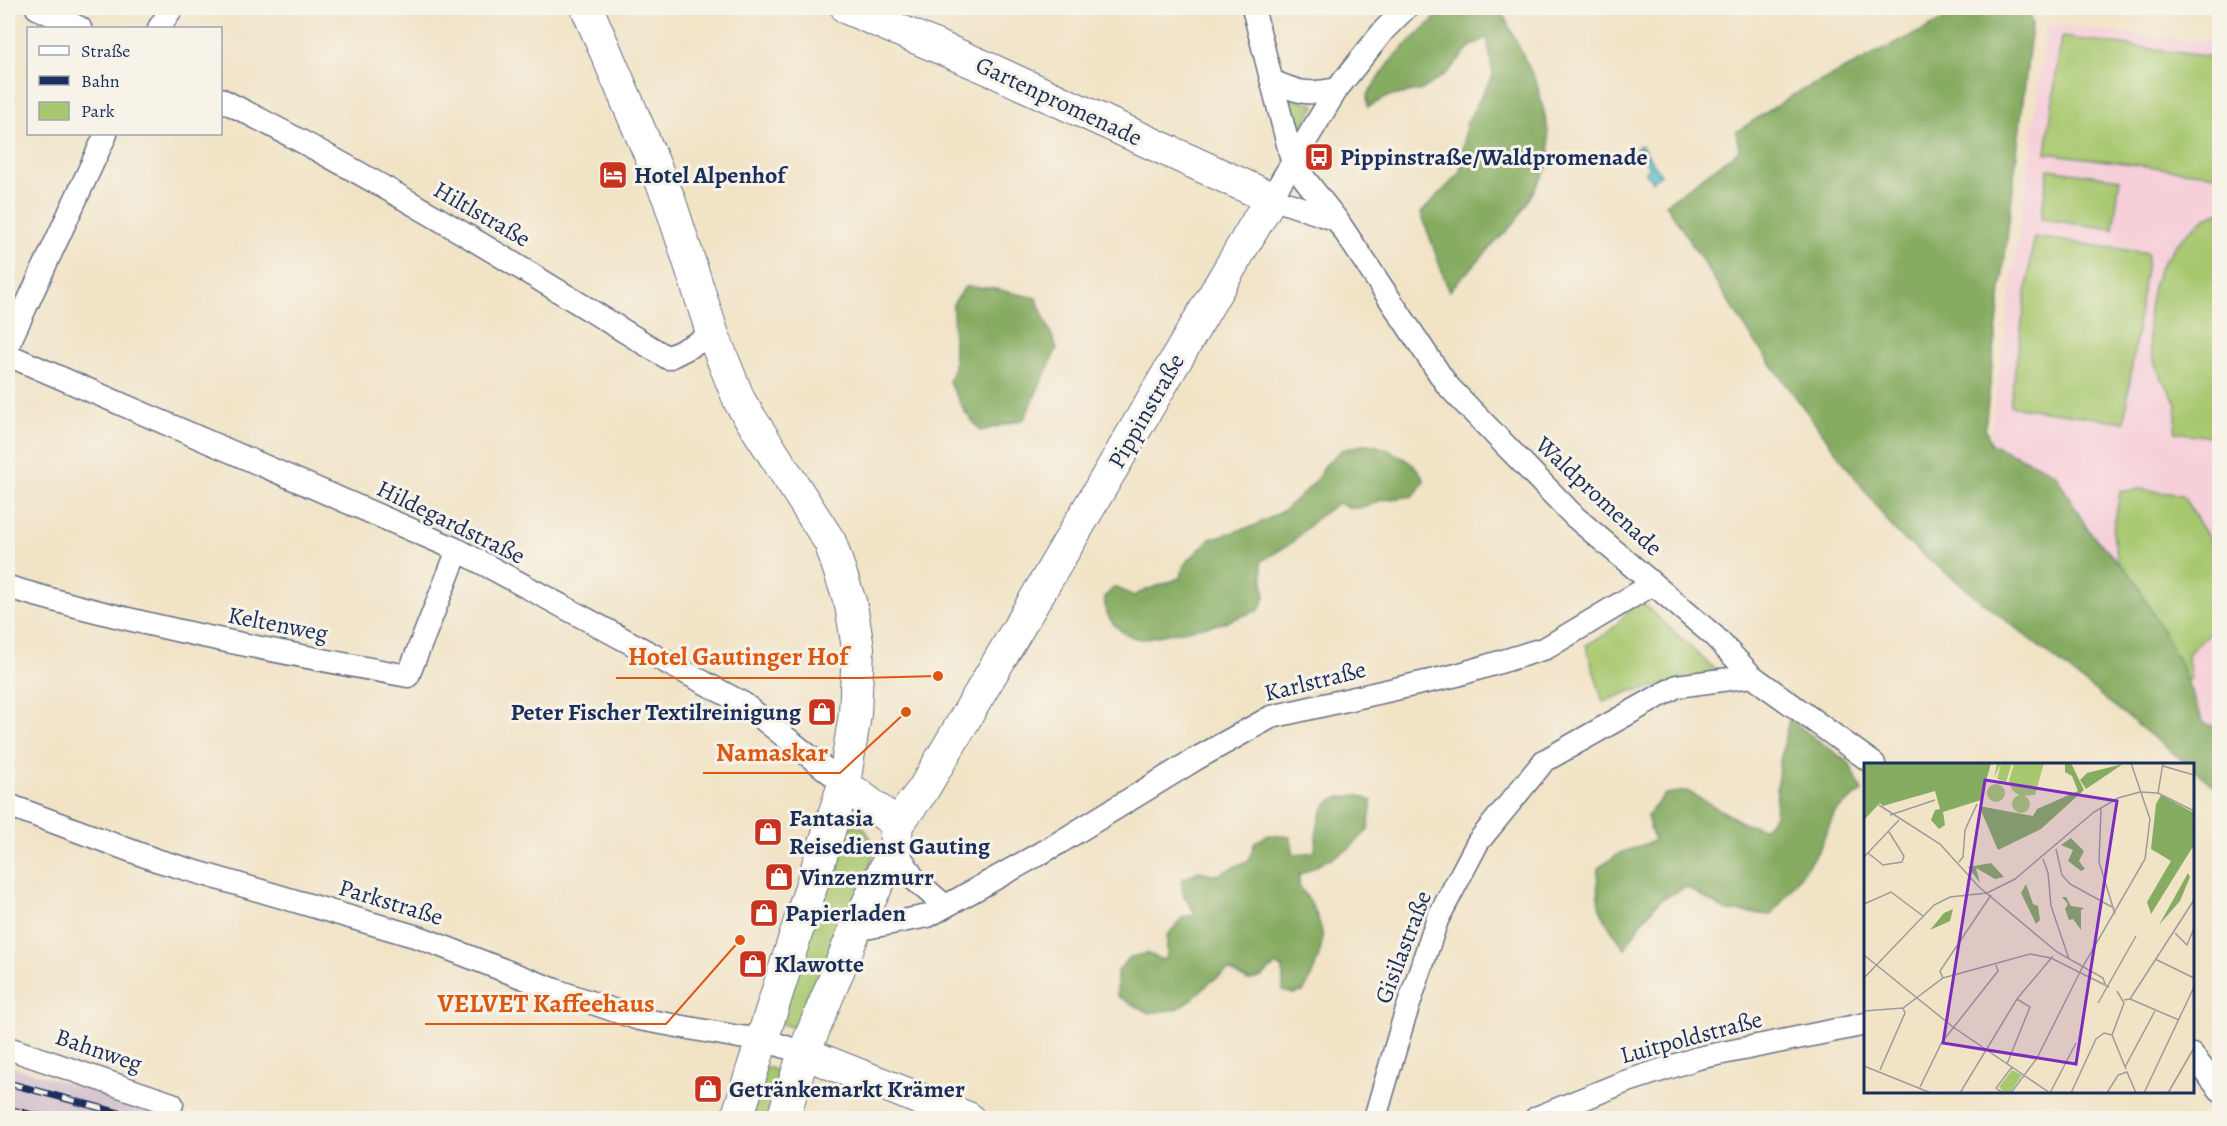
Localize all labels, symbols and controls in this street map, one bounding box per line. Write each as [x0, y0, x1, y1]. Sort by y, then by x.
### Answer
legend [27, 27, 222, 135]
text: Straße [81, 39, 130, 63]
street label: Gartenpromenade [971, 48, 1147, 154]
text: Bahn [81, 69, 120, 93]
text: Park [81, 99, 115, 123]
bus stop icon: Pippinstraße/Waldpromenade [1303, 141, 1335, 173]
place label: Pippinstraße/Waldpromenade [1340, 141, 1648, 173]
hotel icon: Hotel Alpenhof [597, 159, 629, 191]
place label: Hotel Alpenhof [634, 159, 789, 191]
street label: Hiltlstraße [428, 173, 536, 255]
street label: Pippinstraße [1100, 348, 1192, 474]
street label: Waldpromenade [1528, 428, 1669, 563]
street label: Hildegardstraße [372, 472, 530, 572]
street label: Keltenweg [225, 599, 331, 649]
callout: Hotel Gautinger Hof [616, 634, 860, 678]
text: Hotel Gautinger Hof [628, 639, 852, 674]
street label: Karlstraße [1261, 653, 1369, 709]
place label: Peter Fischer Textilreinigung [511, 696, 802, 728]
shop icon: Peter Fischer Textilreinigung [806, 696, 838, 728]
callout: Namaskar [703, 729, 840, 773]
text: Namaskar [716, 735, 828, 770]
inset map [1864, 763, 2194, 1093]
place label: Fantasia Reisedienst Gauting [789, 802, 991, 862]
shop icon: Fantasia Reisedienst Gauting [752, 816, 784, 848]
shop icon: Vinzenzmurr [763, 861, 795, 893]
place label: Vinzenzmurr [799, 861, 934, 893]
street label: Parkstraße [335, 871, 447, 933]
street label: Gisilastraße [1367, 886, 1439, 1008]
shop icon: Papierladen [748, 897, 780, 929]
place label: Papierladen [785, 897, 906, 929]
shop icon: Klawotte [737, 948, 769, 980]
place label: Klawotte [774, 948, 864, 980]
callout: VELVET Kaffeehaus [425, 980, 666, 1024]
text: VELVET Kaffeehaus [436, 986, 655, 1021]
street label: Luitpoldstraße [1616, 1003, 1766, 1071]
street label: Bahnweg [51, 1020, 147, 1080]
shop icon: Getränkemarkt Krämer [692, 1073, 724, 1105]
place label: Getränkemarkt Krämer [729, 1073, 965, 1105]

